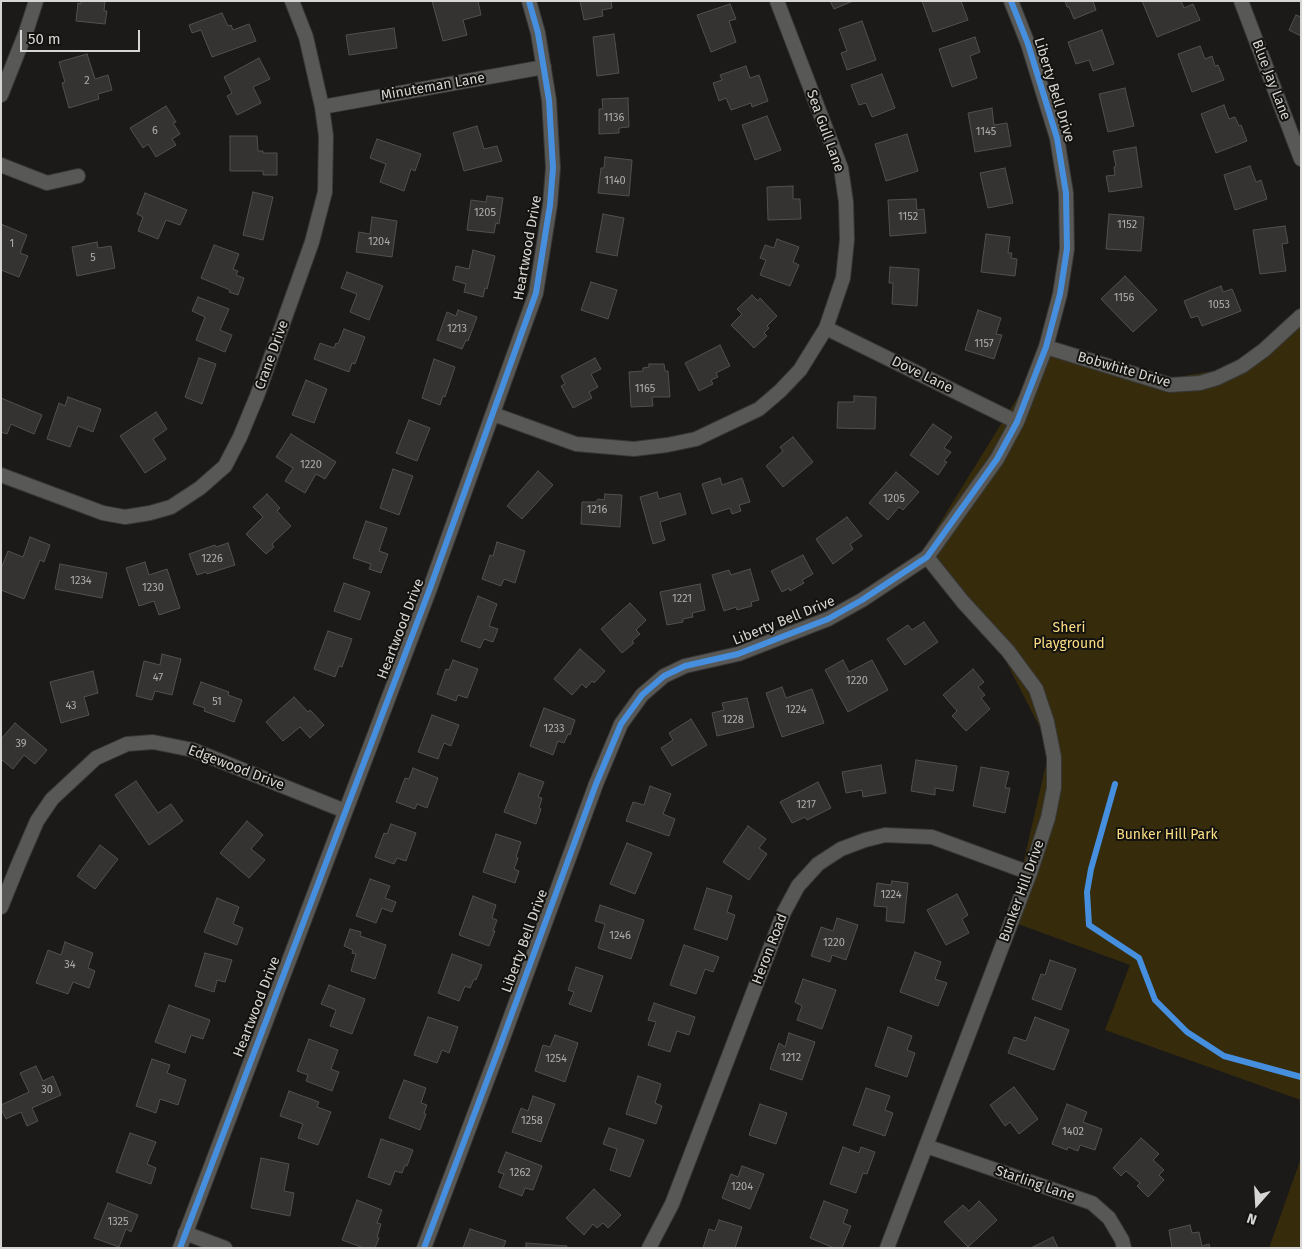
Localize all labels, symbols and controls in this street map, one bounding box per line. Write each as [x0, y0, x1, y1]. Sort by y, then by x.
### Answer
scale bar [22, 20, 142, 52]
text: 50 m [28, 30, 61, 48]
street label: Liberty Bell Drive [1030, 36, 1078, 144]
street label: Blue Jay Lane [1248, 37, 1294, 123]
street label: Minuteman Lane [380, 70, 486, 104]
house number: 2 [84, 74, 90, 88]
street label: Sea Gull Lane [802, 88, 848, 174]
house number: 1136 [604, 111, 624, 125]
house number: 6 [152, 124, 158, 138]
house number: 1145 [976, 125, 996, 139]
house number: 1140 [604, 174, 626, 188]
street label: Heartwood Drive [510, 194, 546, 302]
house number: 1205 [474, 206, 496, 220]
house number: 1152 [898, 210, 918, 224]
house number: 1152 [1117, 218, 1137, 232]
house number: 1204 [368, 235, 390, 249]
house number: 1 [10, 237, 14, 251]
house number: 5 [90, 251, 96, 265]
house number: 1156 [1114, 291, 1134, 305]
house number: 1053 [1208, 298, 1230, 312]
street label: Crane Drive [252, 318, 292, 392]
house number: 1213 [447, 322, 467, 336]
house number: 1157 [974, 337, 994, 351]
street label: Bobwhite Drive [1075, 349, 1173, 391]
street label: Dove Lane [889, 353, 955, 397]
house number: 1165 [635, 382, 655, 396]
house number: 1220 [300, 458, 322, 472]
house number: 1205 [883, 492, 905, 506]
house number: 1216 [587, 503, 607, 517]
house number: 1226 [201, 552, 223, 566]
house number: 1234 [70, 574, 92, 588]
street label: Heartwood Drive [374, 576, 428, 682]
house number: 1230 [142, 581, 164, 595]
house number: 1221 [672, 592, 692, 606]
street label: Liberty Bell Drive [730, 593, 838, 649]
park label: Sheri Playground [1033, 620, 1105, 652]
house number: 47 [153, 671, 163, 685]
house number: 1220 [846, 674, 868, 688]
house number: 51 [212, 695, 222, 709]
house number: 43 [65, 699, 77, 713]
house number: 1224 [785, 703, 807, 717]
house number: 1228 [722, 713, 744, 727]
house number: 1233 [543, 722, 565, 736]
house number: 39 [15, 737, 27, 751]
street label: Edgewood Drive [186, 742, 286, 794]
house number: 1217 [796, 798, 816, 812]
park label: Bunker Hill Park [1116, 827, 1218, 843]
street label: Bunker Hill Drive [996, 838, 1048, 944]
street label: Liberty Bell Drive [499, 887, 551, 995]
house number: 1224 [880, 888, 902, 902]
street label: Heron Road [749, 911, 791, 987]
house number: 1246 [609, 929, 631, 943]
house number: 1220 [823, 936, 845, 950]
street label: Heartwood Drive [230, 954, 284, 1060]
house number: 34 [64, 958, 76, 972]
house number: 1212 [781, 1051, 801, 1065]
house number: 1254 [545, 1052, 567, 1066]
house number: 30 [41, 1083, 53, 1097]
house number: 1258 [521, 1114, 543, 1128]
house number: 1402 [1062, 1125, 1084, 1139]
street label: Starling Lane [993, 1163, 1077, 1205]
house number: 1262 [509, 1166, 531, 1180]
north arrow [1232, 1179, 1282, 1229]
house number: 1204 [731, 1180, 753, 1194]
text: N [1245, 1209, 1259, 1228]
house number: 1325 [107, 1215, 129, 1229]

